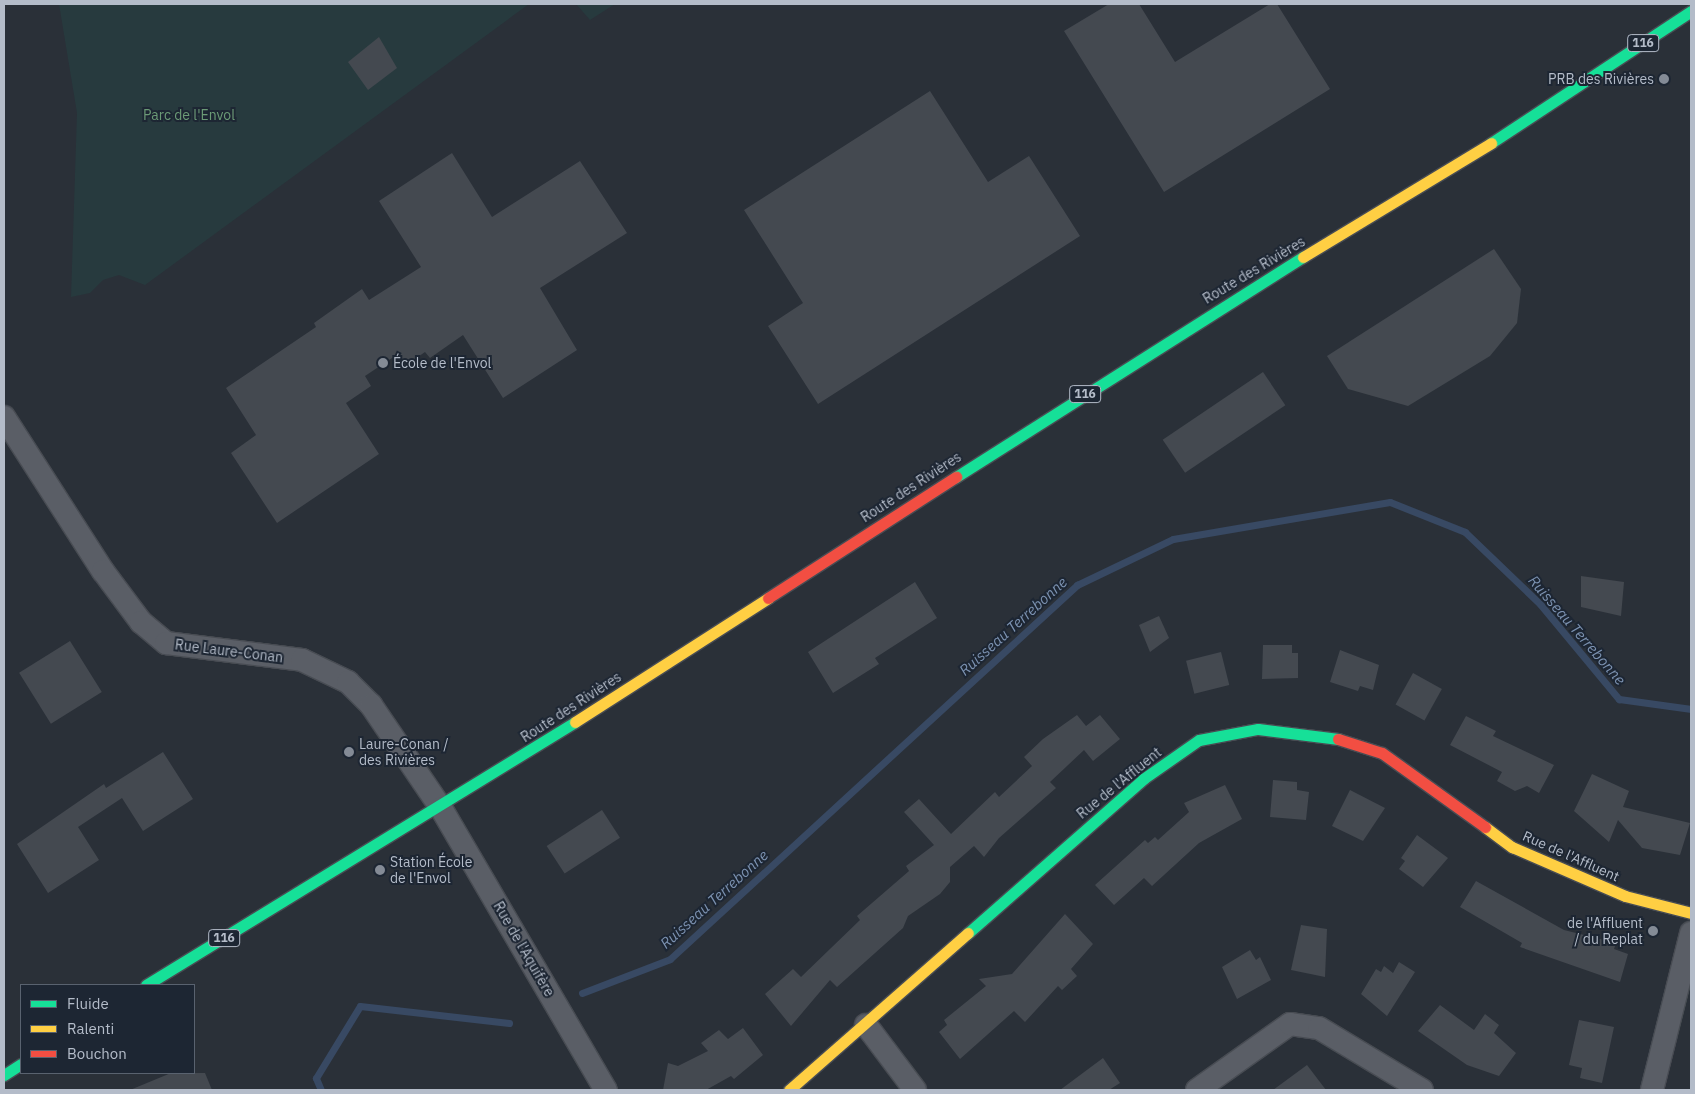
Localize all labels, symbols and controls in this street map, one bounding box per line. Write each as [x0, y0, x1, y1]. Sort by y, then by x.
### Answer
road number: 116 [1627, 34, 1659, 52]
place label: PRB des Rivières [1548, 71, 1654, 87]
marker: PRB des Rivières [1658, 73, 1670, 85]
park label: Parc de l'Envol [143, 107, 235, 123]
street label: Route des Rivières [1200, 233, 1308, 307]
place label: École de l'Envol [393, 355, 491, 371]
marker: École de l'Envol [377, 357, 389, 369]
road number: 116 [1069, 384, 1101, 404]
street label: Route des Rivières [858, 448, 964, 526]
water label: Ruisseau Terrebonne [1525, 572, 1629, 688]
water label: Ruisseau Terrebonne [955, 573, 1071, 679]
street label: Rue Laure-Conan [174, 636, 284, 666]
street label: Route des Rivières [518, 668, 624, 746]
place label: Laure-Conan / des Rivières [359, 736, 449, 769]
street label: Rue de l'Affluent [1073, 744, 1165, 822]
marker: Laure-Conan / des Rivières [343, 746, 355, 758]
street label: Rue de l'Affluent [1520, 827, 1622, 885]
water label: Ruisseau Terrebonne [656, 846, 772, 952]
place label: Station École de l'Envol [390, 854, 472, 886]
marker: Station École de l'Envol [374, 864, 386, 876]
street label: Rue de l'Aquifère [490, 898, 558, 1000]
place label: de l'Affluent / du Replat [1567, 915, 1643, 948]
marker: de l'Affluent / du Replat [1647, 925, 1659, 937]
road number: 116 [208, 928, 240, 948]
legend [20, 984, 195, 1074]
text: Fluide [67, 994, 109, 1013]
text: Ralenti [67, 1019, 114, 1038]
text: Bouchon [67, 1044, 127, 1063]

